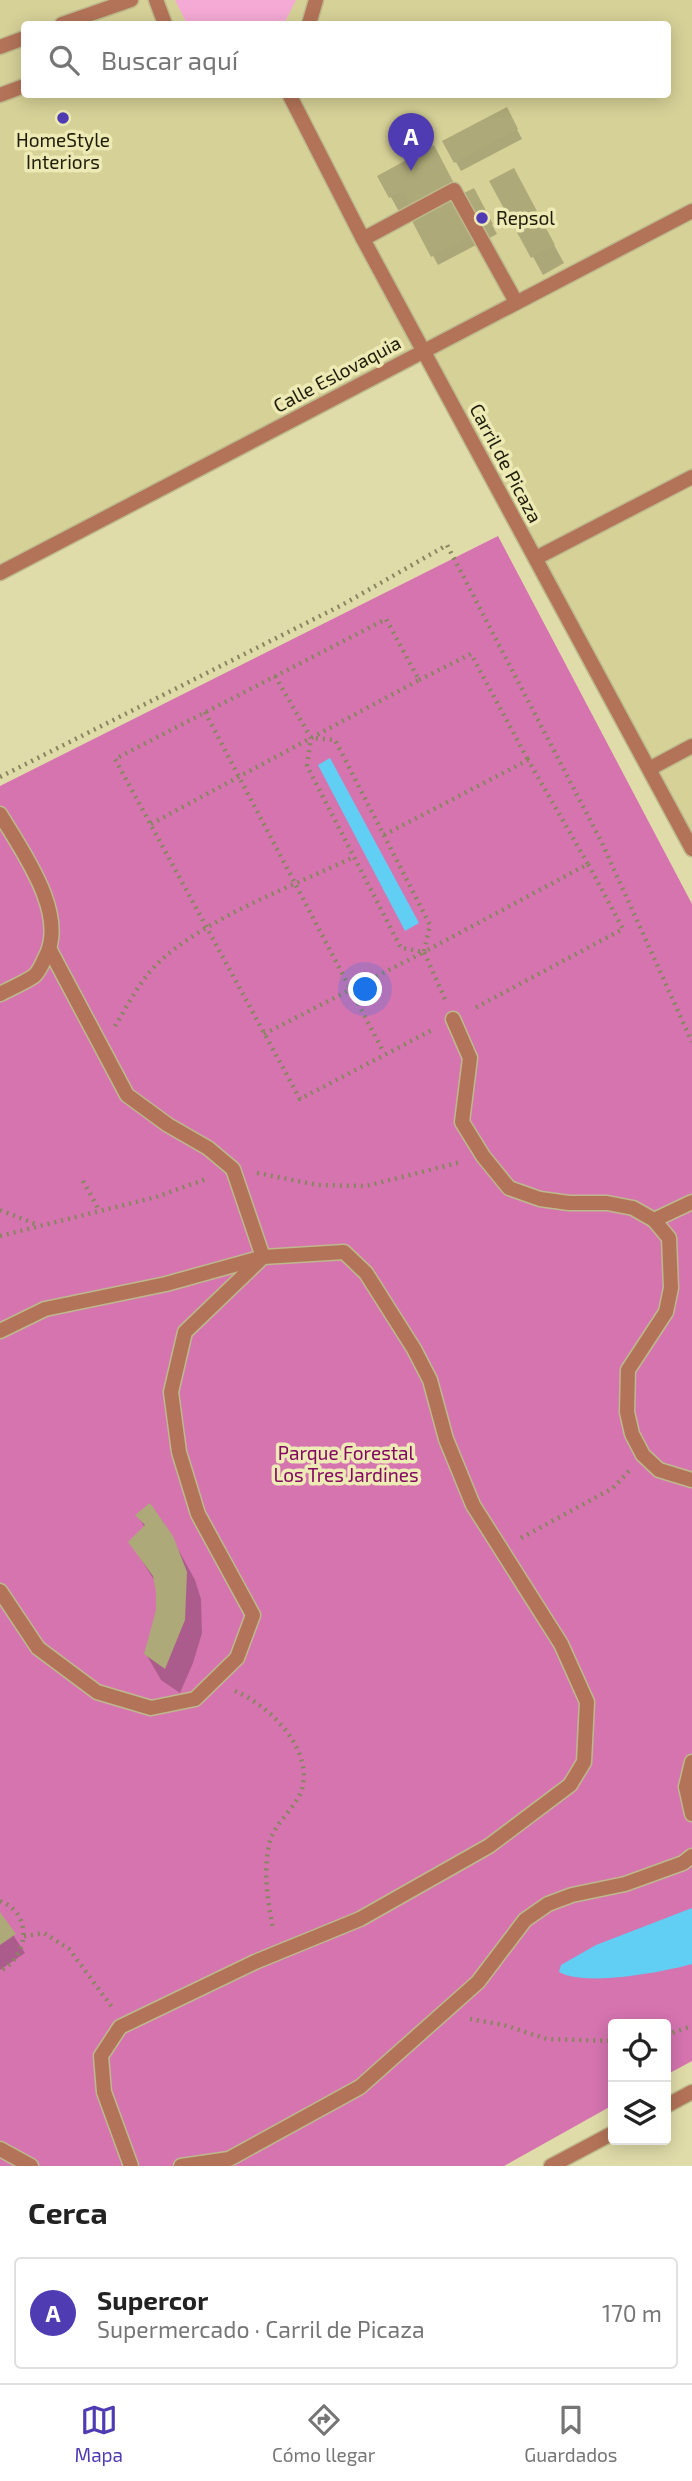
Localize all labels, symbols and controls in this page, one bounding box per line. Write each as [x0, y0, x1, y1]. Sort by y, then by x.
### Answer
search box [21, 21, 671, 98]
icon: search [45, 41, 83, 79]
text: Buscar aquí [101, 44, 238, 75]
marker: HomeStyle Interiors [55, 110, 71, 126]
pin: A [388, 113, 434, 171]
place label: HomeStyle Interiors [16, 128, 110, 173]
place label: Repsol [496, 206, 555, 229]
marker: Repsol [474, 210, 490, 226]
street label: Calle Eslovaquia [269, 330, 404, 417]
street label: Carril de Picaza [465, 399, 548, 526]
your location [348, 972, 382, 1006]
park label: Parque Forestal Los Tres Jardines [273, 1441, 419, 1486]
map controls [608, 2019, 671, 2145]
button: locate [608, 2019, 671, 2082]
button: layers [608, 2082, 671, 2145]
text: Cerca [28, 2194, 108, 2230]
text: Supercor [97, 2284, 208, 2315]
text: A [45, 2299, 61, 2327]
text: 170 m [602, 2299, 662, 2327]
text: Supermercado · Carril de Picaza [97, 2315, 425, 2343]
tab: Mapa [74, 2401, 123, 2466]
tab: Cómo llegar [272, 2401, 375, 2466]
tab: Guardados [524, 2401, 618, 2466]

